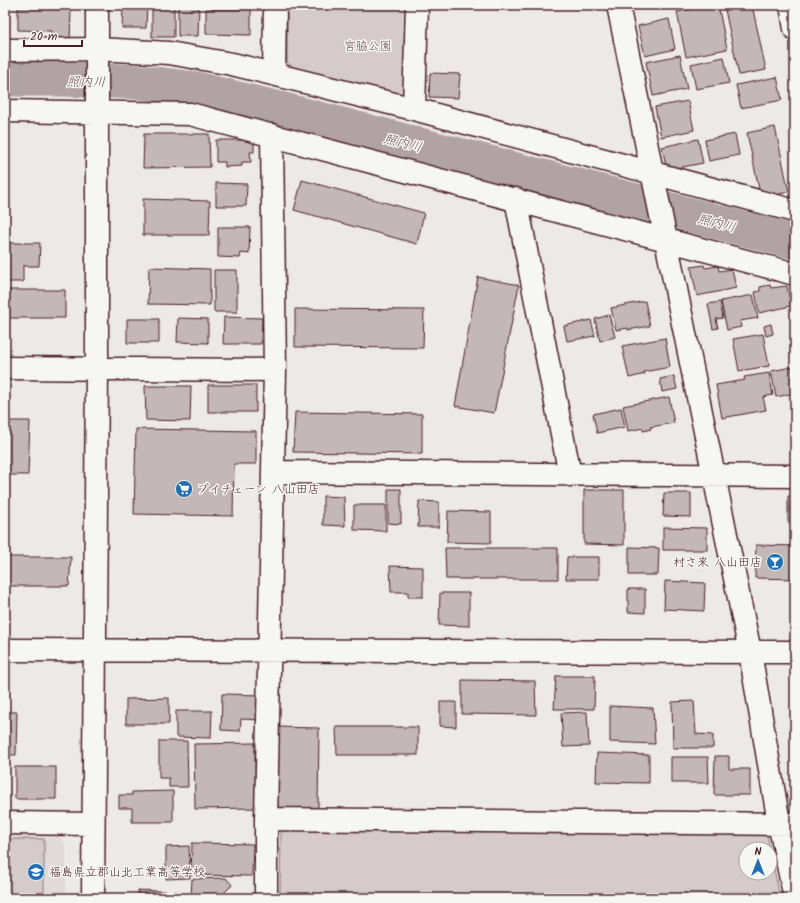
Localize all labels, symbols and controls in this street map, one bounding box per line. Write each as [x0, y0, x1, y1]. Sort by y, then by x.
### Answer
scale bar [24, 22, 82, 48]
text: 20 m [30, 27, 58, 46]
park label: 宮脇公園 [344, 37, 392, 56]
water label: 照内川 [66, 72, 106, 93]
water label: 照内川 [381, 129, 424, 158]
water label: 照内川 [695, 209, 738, 238]
supermarket icon: ブイチェーン 八山田店 [174, 479, 194, 499]
place label: ブイチェーン 八山田店 [197, 480, 320, 499]
bar icon: 村さ来 八山田店 [765, 552, 785, 572]
place label: 村さ来 八山田店 [673, 553, 762, 572]
north arrow [738, 841, 778, 881]
text: N [755, 843, 762, 861]
school or university icon: 福島県立郡山北工業高等学校 [26, 862, 46, 882]
place label: 福島県立郡山北工業高等学校 [49, 863, 205, 882]

